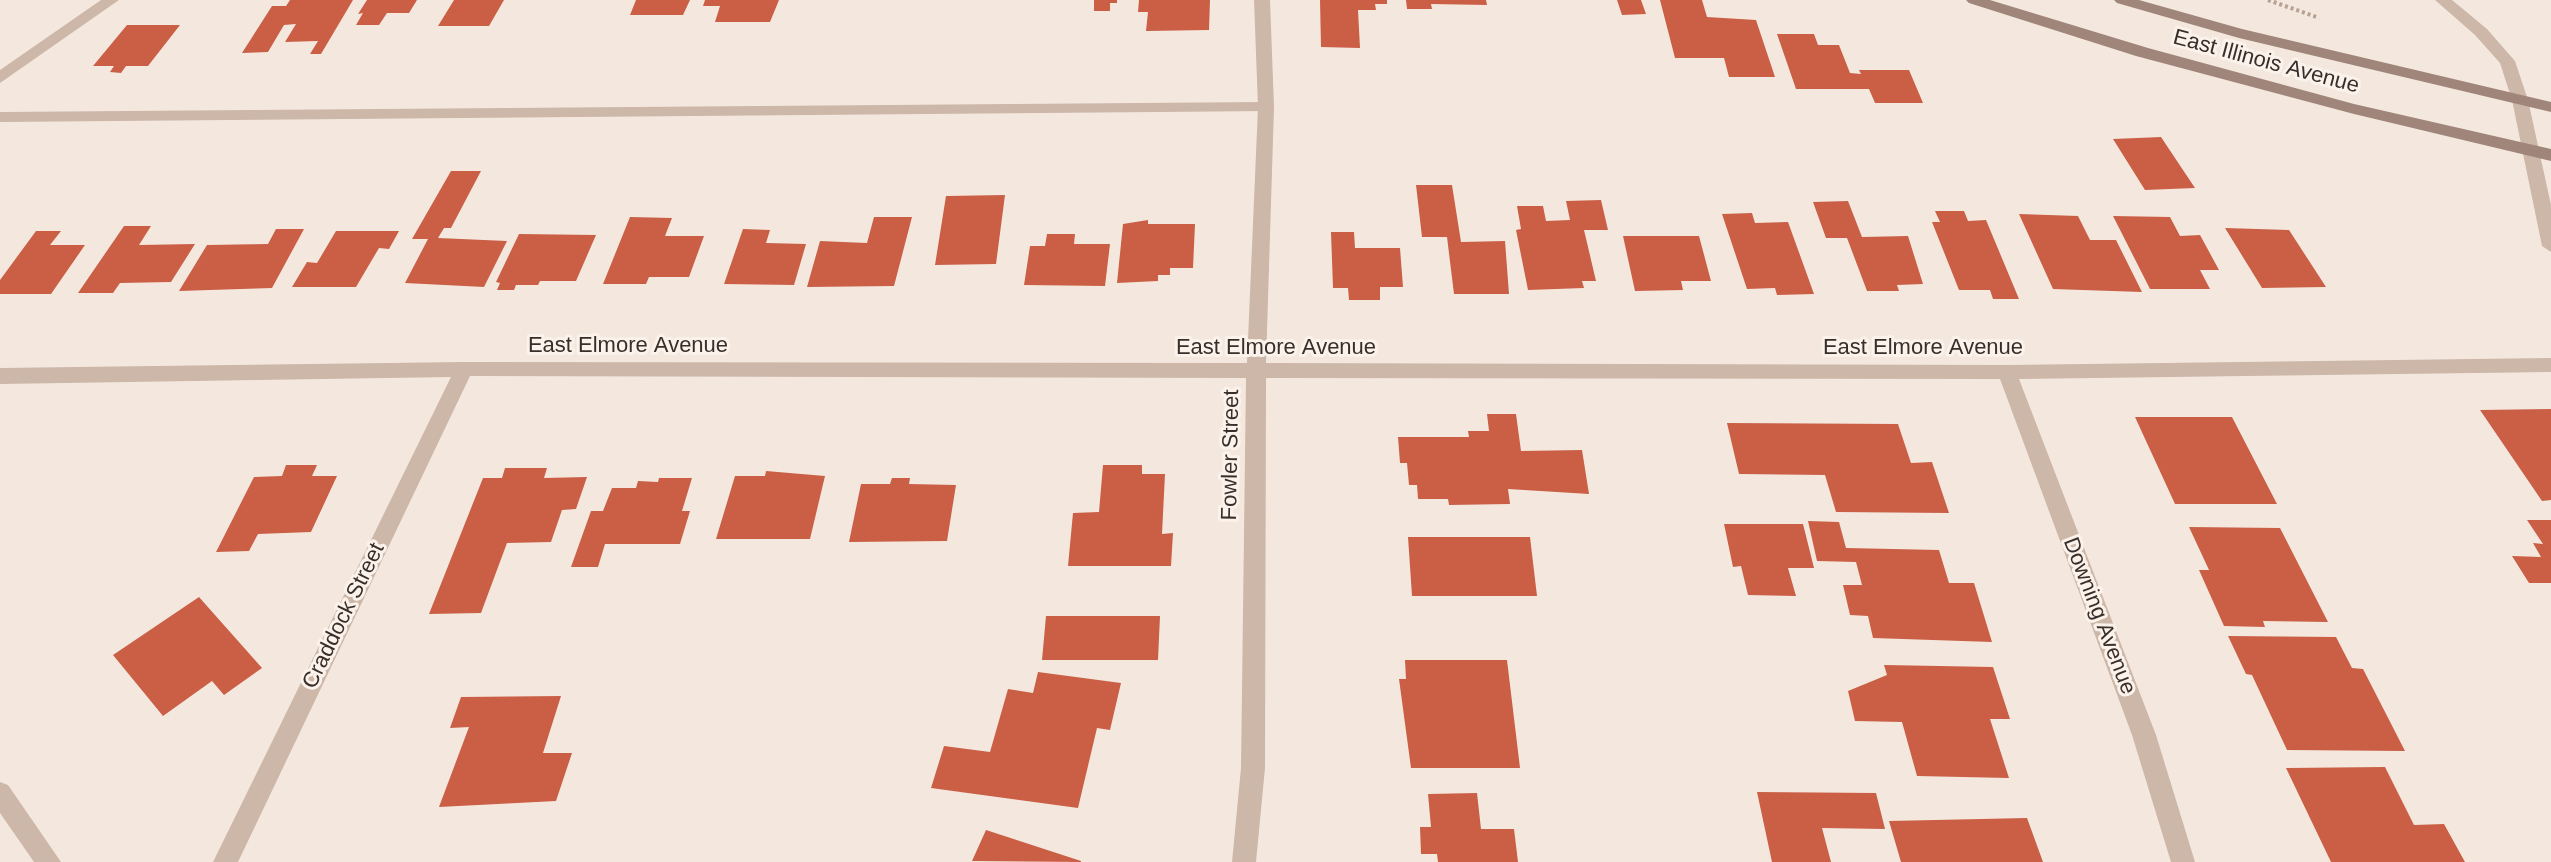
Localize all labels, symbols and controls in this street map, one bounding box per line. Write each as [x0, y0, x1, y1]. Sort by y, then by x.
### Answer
street label: East Illinois Avenue [2170, 24, 2362, 100]
street label: East Elmore Avenue [528, 333, 728, 359]
street label: East Elmore Avenue [1176, 335, 1376, 361]
street label: East Elmore Avenue [1823, 335, 2023, 361]
street label: Fowler Street [1217, 389, 1245, 521]
street label: Downing Avenue [2057, 534, 2141, 698]
street label: Craddock Street [297, 539, 391, 693]

